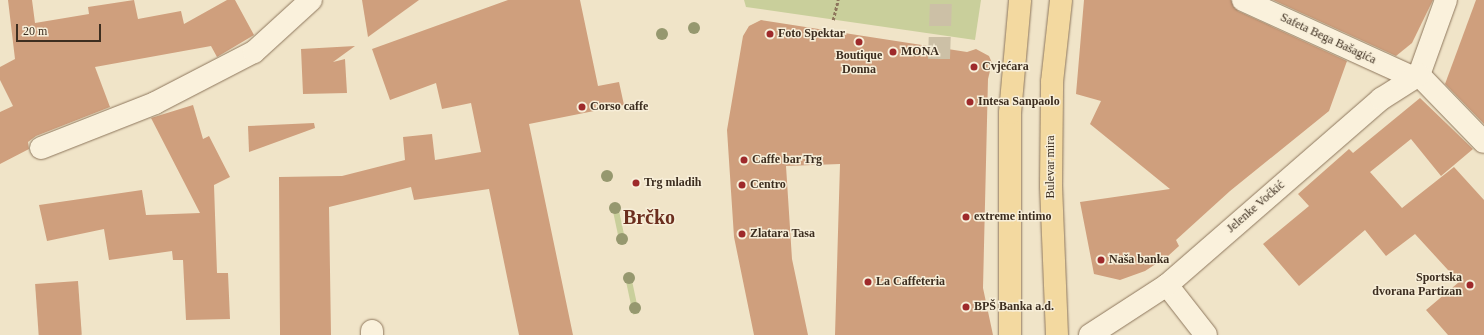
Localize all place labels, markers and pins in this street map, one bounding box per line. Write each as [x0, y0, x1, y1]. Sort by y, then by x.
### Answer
place label: Foto Spektar [778, 27, 845, 41]
marker: Foto Spektar [765, 29, 775, 39]
marker: Boutique Donna [854, 37, 864, 47]
place label: MONA [901, 45, 939, 59]
marker: MONA [888, 47, 898, 57]
place label: Boutique Donna [836, 49, 882, 77]
place label: Cvjećara [982, 60, 1029, 74]
marker: Cvjećara [969, 62, 979, 72]
place label: Intesa Sanpaolo [978, 95, 1060, 109]
marker: Intesa Sanpaolo [965, 97, 975, 107]
place label: Corso caffe [590, 100, 648, 114]
marker: Corso caffe [577, 102, 587, 112]
place label: Caffe bar Trg [752, 153, 822, 167]
marker: Caffe bar Trg [739, 155, 749, 165]
place label: Trg mladih [644, 176, 701, 190]
marker: Trg mladih [631, 178, 641, 188]
place label: Centro [750, 178, 786, 192]
marker: Centro [737, 180, 747, 190]
place label: extreme intimo [974, 210, 1051, 224]
marker: extreme intimo [961, 212, 971, 222]
place label: Zlatara Tasa [750, 227, 815, 241]
marker: Zlatara Tasa [737, 229, 747, 239]
place label: Naša banka [1109, 253, 1169, 267]
marker: Naša banka [1096, 255, 1106, 265]
place label: Sportska dvorana Partizan [1372, 271, 1462, 299]
place label: La Caffeteria [876, 275, 945, 289]
marker: La Caffeteria [863, 277, 873, 287]
marker: Sportska dvorana Partizan [1465, 280, 1475, 290]
place label: BPŠ Banka a.d. [974, 300, 1054, 314]
marker: BPŠ Banka a.d. [961, 302, 971, 312]

